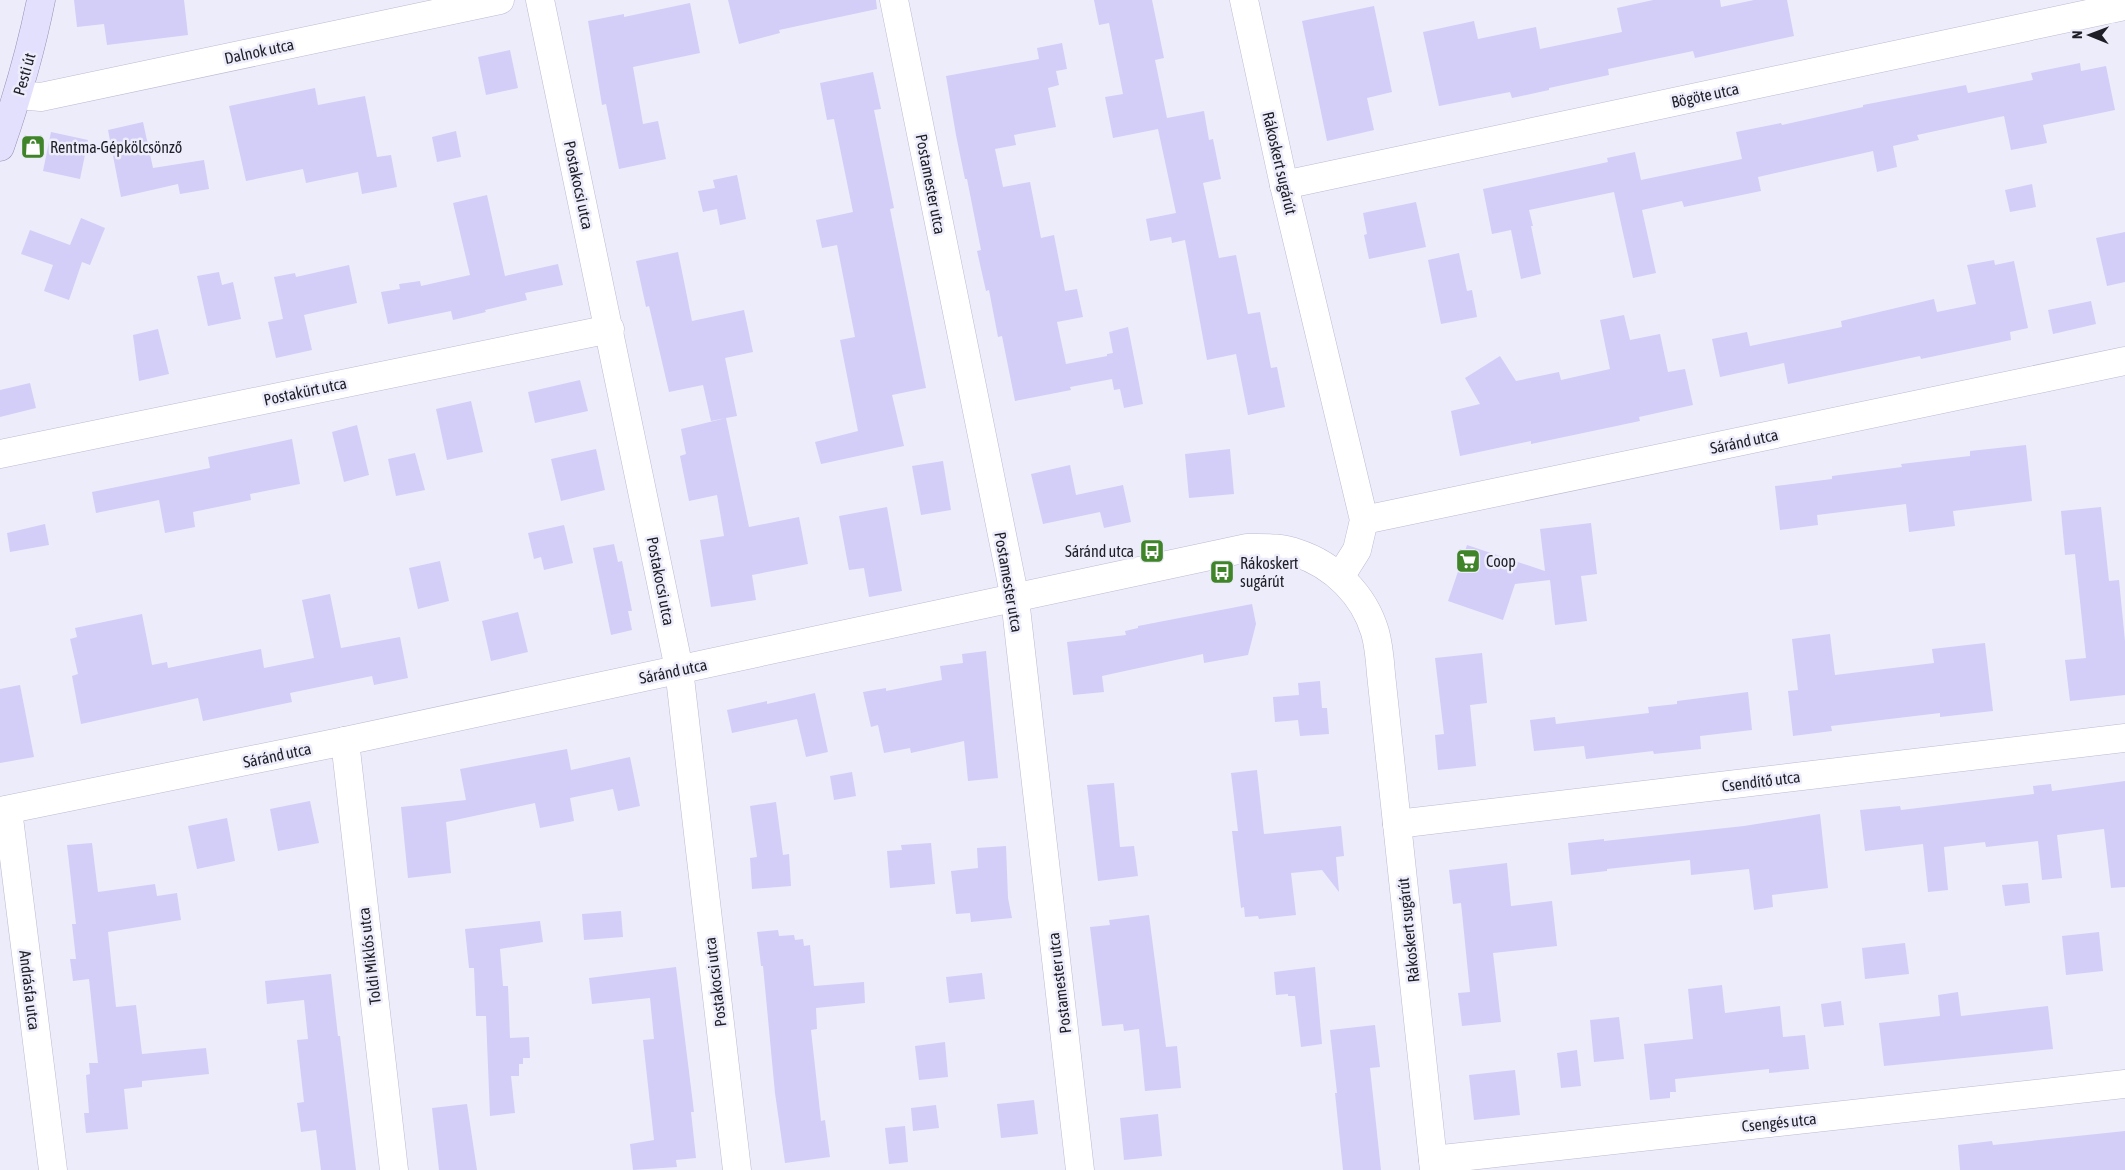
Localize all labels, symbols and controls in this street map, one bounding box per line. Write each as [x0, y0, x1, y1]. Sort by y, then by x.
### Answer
north arrow [2065, 10, 2115, 60]
text: N [2069, 31, 2085, 39]
street label: Dalnok utca [223, 35, 295, 67]
street label: Pesti út [9, 50, 39, 97]
street label: Bögöte utca [1670, 79, 1741, 112]
street label: Rákoskert sugárút [1258, 110, 1301, 217]
street label: Postamester utca [912, 132, 950, 236]
shop icon: Rentma-Gépkölcsönző [20, 134, 46, 160]
place label: Rentma-Gépkölcsönző [50, 138, 182, 157]
street label: Postakocsi utca [561, 139, 597, 231]
street label: Postakürt utca [262, 373, 348, 409]
street label: Sáránd utca [1708, 425, 1780, 457]
street label: Postamester utca [991, 530, 1027, 634]
street label: Postakocsi utca [644, 535, 678, 627]
bus stop icon: Sáránd utca [1139, 538, 1165, 564]
place label: Sáránd utca [1065, 542, 1134, 560]
supermarket icon: Coop [1455, 548, 1481, 574]
place label: Coop [1486, 552, 1516, 571]
place label: Rákoskert sugárút [1240, 554, 1299, 591]
bus stop icon: Rákoskert sugárút [1209, 559, 1235, 585]
street label: Sáránd utca [637, 655, 709, 687]
street label: Sáránd utca [241, 739, 313, 771]
street label: Csendítő utca [1721, 767, 1801, 795]
street label: Rákoskert sugárút [1394, 876, 1423, 983]
street label: Toldi Miklós utca [354, 906, 384, 1006]
street label: Postamester utca [1044, 932, 1074, 1034]
street label: Postakocsi utca [701, 936, 729, 1028]
street label: Andrásfa utca [16, 949, 44, 1031]
street label: Csengés utca [1741, 1109, 1817, 1136]

